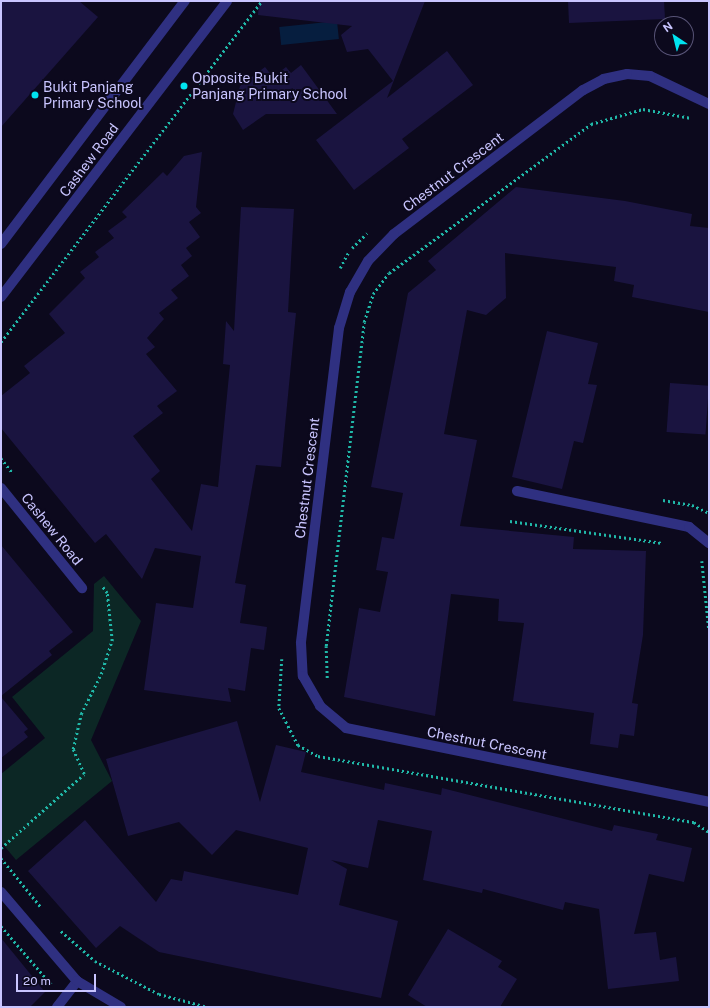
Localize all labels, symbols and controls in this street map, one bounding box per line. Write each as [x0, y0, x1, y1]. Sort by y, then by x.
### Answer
north arrow [654, 16, 694, 56]
text: N [661, 20, 675, 34]
place label: Opposite Bukit Panjang Primary School [192, 70, 348, 102]
place label: Bukit Panjang Primary School [43, 79, 142, 112]
marker: Opposite Bukit Panjang Primary School [179, 81, 189, 91]
marker: Bukit Panjang Primary School [30, 90, 40, 100]
street label: Cashew Road [56, 120, 122, 200]
street label: Chestnut Crescent [399, 129, 507, 215]
street label: Chestnut Crescent [291, 417, 323, 539]
street label: Cashew Road [18, 490, 86, 568]
street label: Chestnut Crescent [426, 723, 548, 763]
scale bar [18, 966, 98, 992]
text: 20 m [23, 974, 51, 988]

